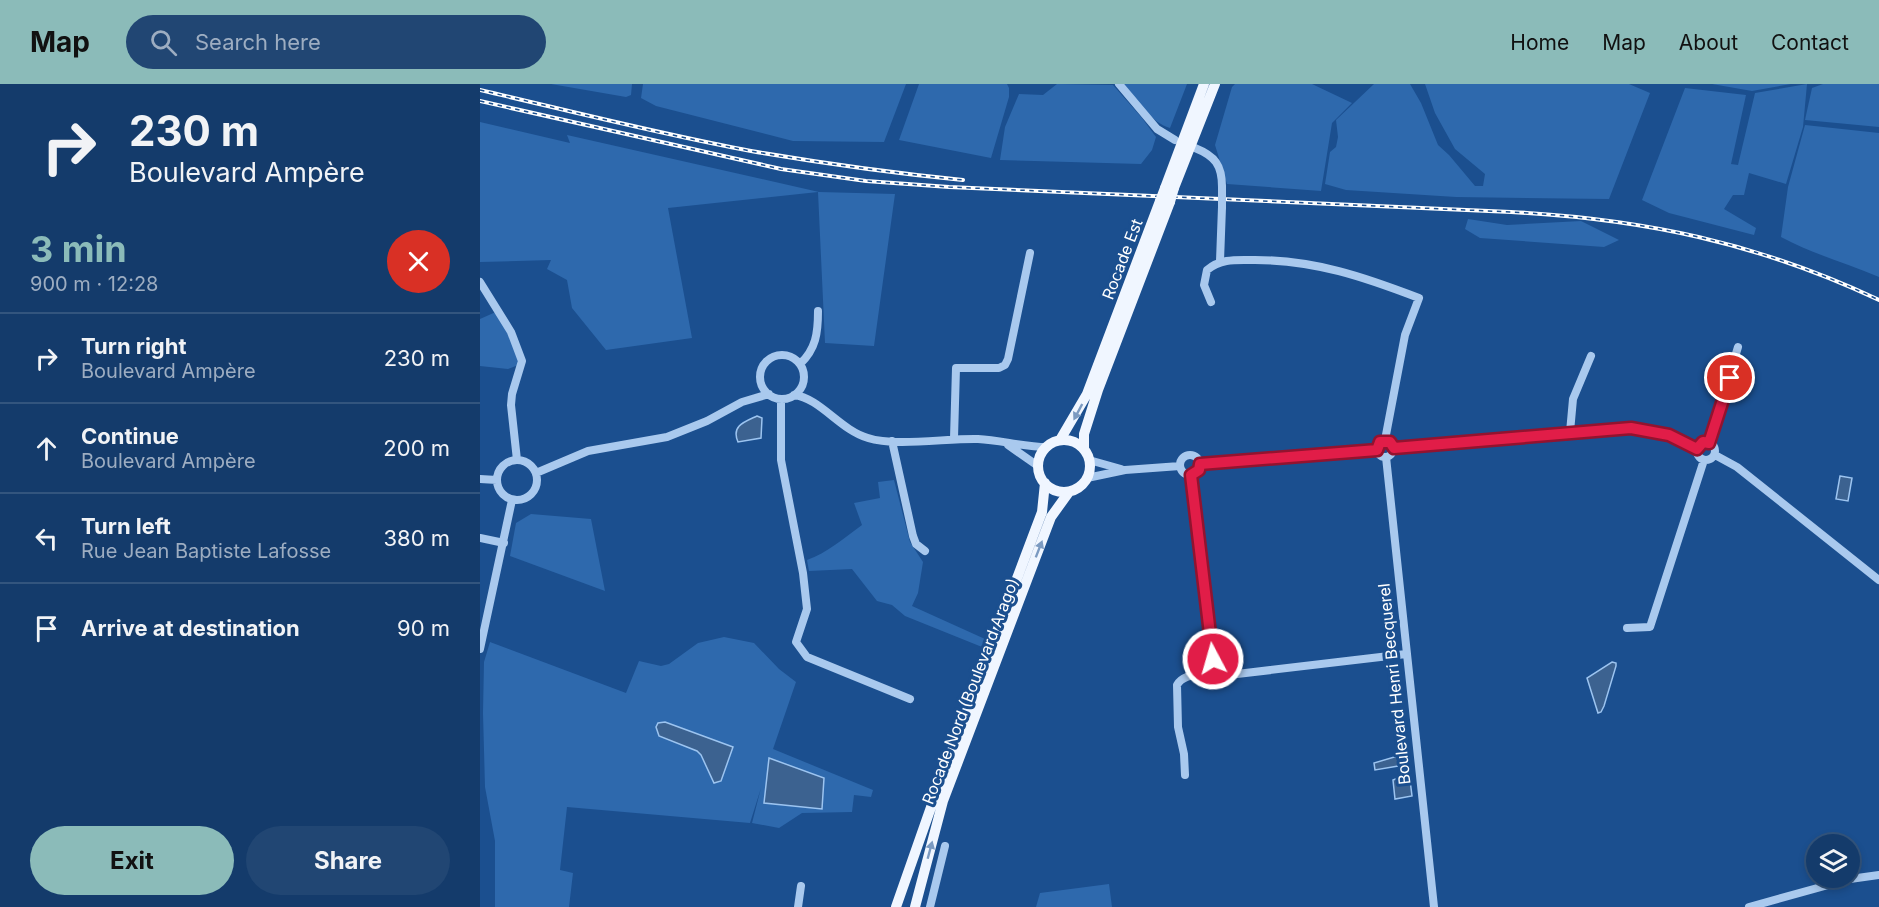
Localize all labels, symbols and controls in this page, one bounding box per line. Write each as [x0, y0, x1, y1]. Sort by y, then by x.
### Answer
search box [126, 15, 546, 69]
text: Map [30, 25, 90, 59]
icon: search [147, 26, 180, 59]
text: Search here [195, 29, 321, 55]
text: Home [1510, 30, 1569, 55]
text: Map [1602, 30, 1646, 55]
text: About [1679, 30, 1738, 55]
text: Contact [1771, 30, 1849, 55]
text: 230 m [129, 105, 259, 156]
icon: right [30, 108, 108, 186]
text: Boulevard Ampère [129, 156, 365, 189]
street label: Rocade Est [1097, 216, 1147, 302]
text: 3 min [30, 227, 127, 271]
button: close [387, 230, 450, 293]
text: 900 m · 12:28 [30, 272, 158, 296]
text: Turn right [81, 333, 187, 359]
icon: right [30, 342, 63, 375]
text: 230 m [384, 345, 450, 371]
pin [1704, 352, 1755, 403]
text: Boulevard Ampère [81, 359, 256, 383]
icon: arrive [1713, 361, 1746, 394]
one-way arrow [1073, 404, 1083, 421]
text: Continue [81, 423, 179, 449]
icon: ahead [30, 432, 63, 465]
text: 200 m [383, 435, 450, 461]
text: Boulevard Ampère [81, 449, 256, 473]
text: Turn left [81, 513, 171, 539]
icon: left [30, 522, 63, 555]
text: 380 m [383, 525, 450, 551]
text: Rue Jean Baptiste Lafosse [81, 539, 331, 563]
one-way arrow [1035, 540, 1044, 558]
street label: Rocade Nord (Boulevard Arago) [918, 575, 1022, 807]
street label: Boulevard Henri Becquerel [1373, 582, 1415, 786]
icon: arrive [30, 612, 63, 645]
text: Arrive at destination [81, 615, 300, 641]
text: 90 m [397, 615, 450, 641]
position arrow [1181, 627, 1245, 691]
button: Exit [30, 826, 234, 895]
button: Share [246, 826, 450, 895]
map controls [1806, 834, 1860, 888]
button: layers [1806, 834, 1860, 888]
one-way arrow [925, 841, 935, 860]

